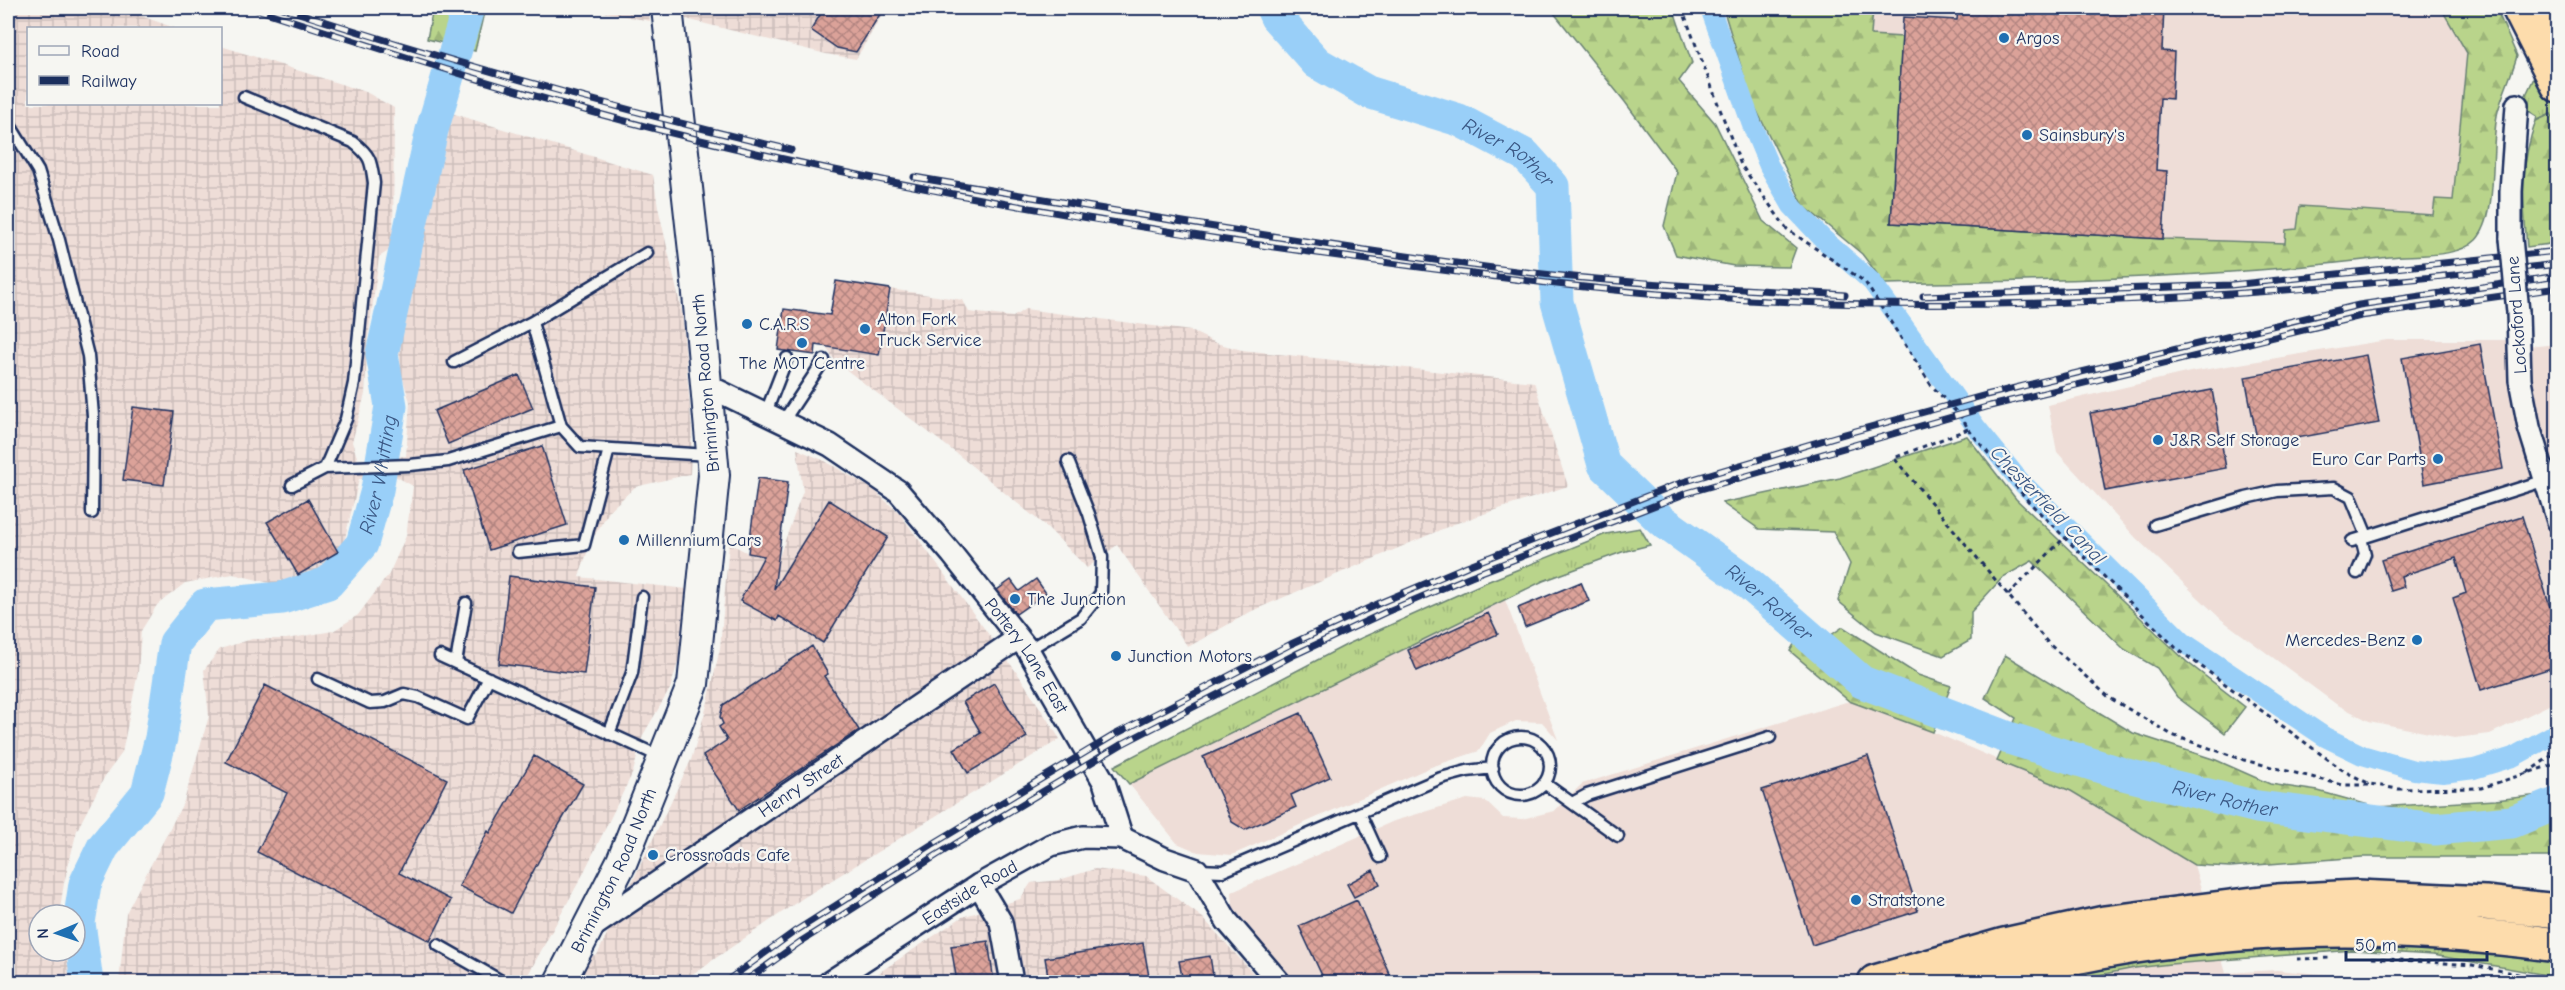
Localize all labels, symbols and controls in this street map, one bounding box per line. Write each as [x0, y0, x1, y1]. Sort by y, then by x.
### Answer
legend [27, 27, 222, 105]
place label: Argos [2016, 28, 2060, 49]
marker: Argos [1997, 31, 2011, 45]
text: Road [81, 41, 120, 62]
text: Railway [81, 71, 138, 92]
water label: River Rother [1459, 113, 1560, 192]
place label: Sainsbury's [2039, 125, 2125, 146]
marker: Sainsbury's [2020, 128, 2034, 142]
street label: Lockoford Lane [2502, 255, 2532, 375]
street label: Brimington Road North [688, 293, 724, 473]
place label: Alton Fork Truck Service [877, 309, 982, 351]
place label: C.A.R.S [759, 314, 809, 335]
marker: C.A.R.S [740, 317, 754, 331]
marker: Alton Fork Truck Service [858, 322, 872, 336]
marker: The MOT Centre [795, 336, 809, 350]
place label: The MOT Centre [739, 353, 865, 374]
water label: River Whitting [354, 413, 401, 536]
place label: J&R Self Storage [2170, 430, 2299, 451]
marker: J&R Self Storage [2151, 433, 2165, 447]
water label: Chesterfield Canal [1986, 441, 2111, 569]
place label: Euro Car Parts [2312, 449, 2426, 470]
marker: Euro Car Parts [2431, 452, 2445, 466]
place label: Millennium Cars [636, 530, 761, 551]
marker: Millennium Cars [617, 533, 631, 547]
water label: River Rother [1722, 559, 1819, 646]
place label: The Junction [1027, 589, 1126, 610]
marker: The Junction [1008, 592, 1022, 606]
street label: Pottery Lane East [980, 594, 1073, 718]
place label: Mercedes-Benz [2285, 630, 2405, 651]
marker: Mercedes-Benz [2410, 633, 2424, 647]
place label: Junction Motors [1128, 646, 1252, 667]
marker: Junction Motors [1109, 649, 1123, 663]
street label: Henry Street [754, 749, 848, 822]
water label: River Rother [2170, 775, 2280, 821]
street label: Brimington Road North [566, 785, 661, 956]
place label: Crossroads Cafe [665, 845, 790, 866]
marker: Crossroads Cafe [646, 848, 660, 862]
street label: Eastside Road [918, 855, 1021, 930]
place label: Stratstone [1868, 890, 1945, 911]
marker: Stratstone [1849, 893, 1863, 907]
north arrow [27, 903, 87, 963]
scale bar [2346, 924, 2487, 962]
text: N [34, 928, 52, 939]
text: 50 m [2355, 935, 2397, 956]

